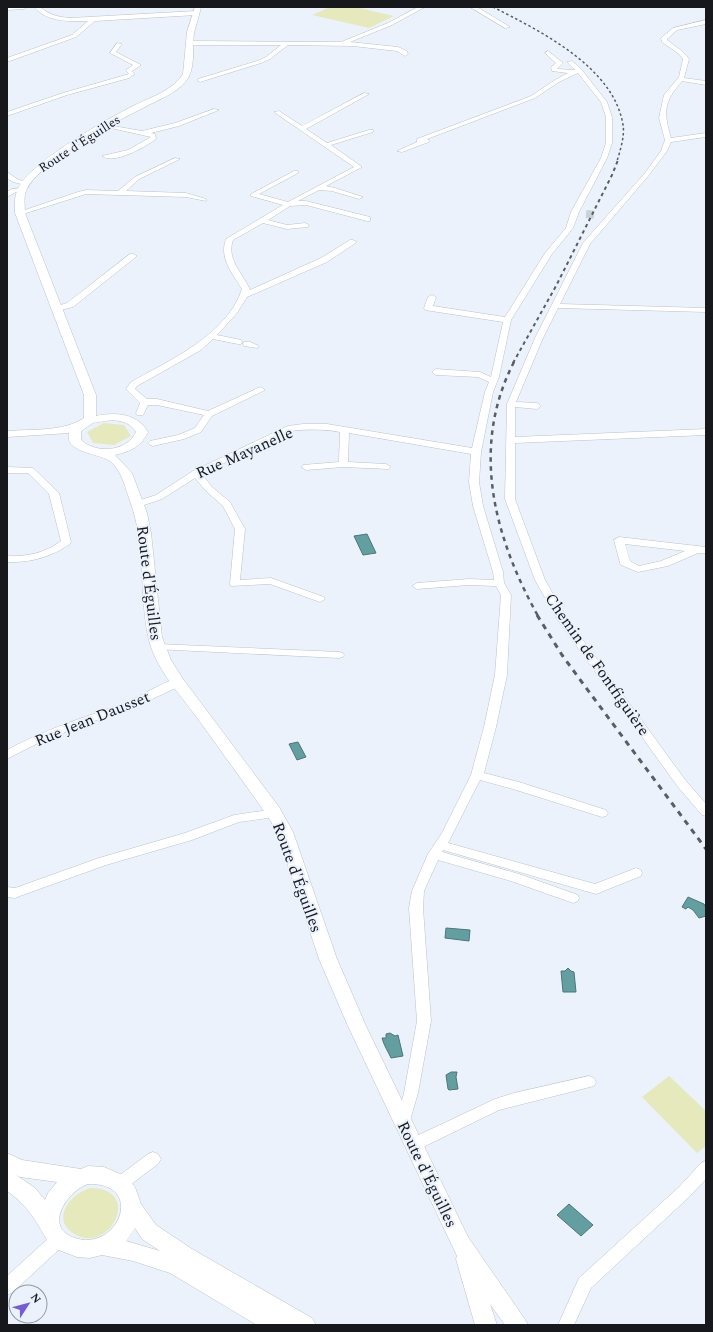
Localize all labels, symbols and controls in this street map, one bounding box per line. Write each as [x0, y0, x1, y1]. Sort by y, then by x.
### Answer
street label: Route d'Éguilles [35, 110, 124, 178]
street label: Rue Mayanelle [192, 421, 297, 485]
street label: Route d'Éguilles [130, 524, 168, 642]
street label: Chemin de Fontfiguière [539, 588, 656, 741]
street label: Rue Jean Dausset [31, 685, 154, 753]
street label: Route d'Éguilles [266, 819, 328, 936]
street label: Route d'Éguilles [391, 1117, 463, 1232]
north arrow [8, 1284, 48, 1324]
text: N [26, 1290, 45, 1307]

